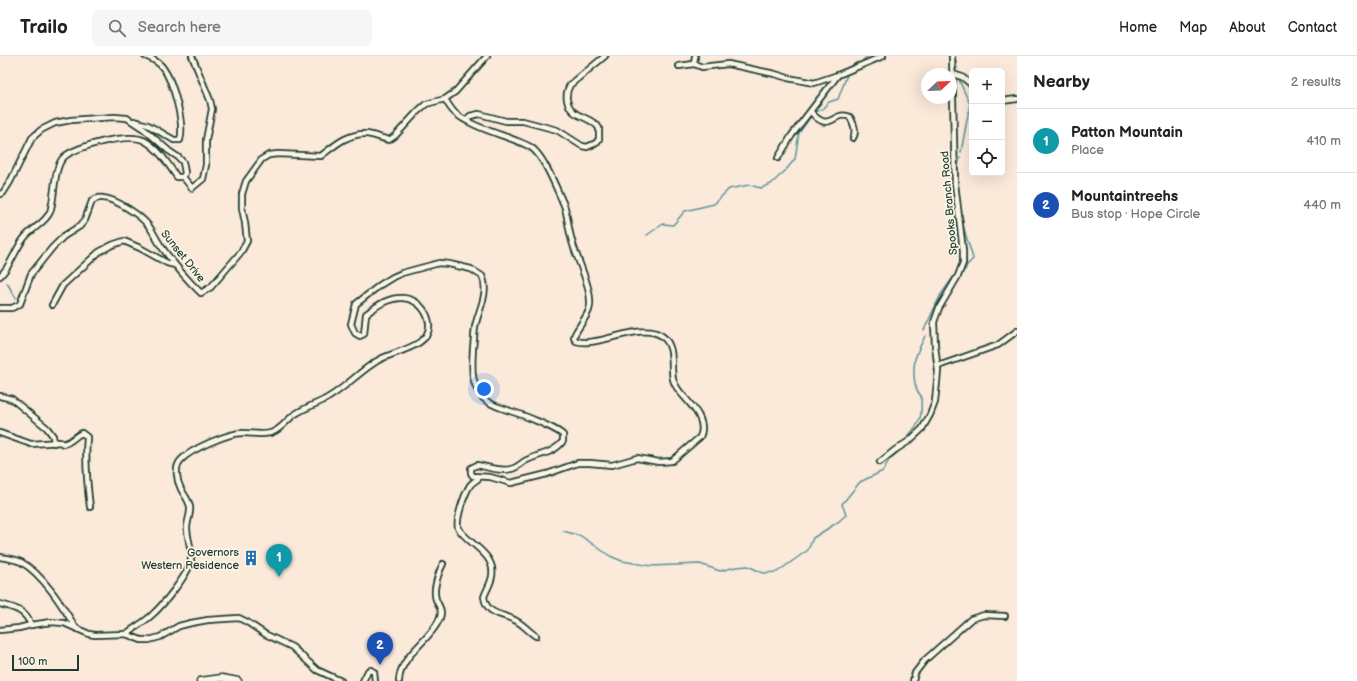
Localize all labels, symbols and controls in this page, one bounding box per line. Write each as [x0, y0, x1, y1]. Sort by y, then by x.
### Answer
search box [92, 10, 372, 46]
text: Trailo [20, 16, 68, 39]
icon: search [106, 17, 128, 39]
text: Search here [138, 18, 221, 37]
text: Home [1119, 19, 1157, 36]
text: Map [1179, 19, 1207, 36]
text: About [1229, 19, 1266, 36]
text: Contact [1288, 19, 1337, 36]
north arrow [921, 68, 957, 104]
map controls [969, 68, 1005, 176]
button: + [969, 68, 1005, 104]
text: Nearby [1033, 72, 1090, 92]
text: 2 results [1291, 74, 1341, 90]
button: − [969, 104, 1005, 140]
text: Patton Mountain [1071, 123, 1183, 142]
text: 1 [1043, 133, 1049, 149]
text: 410 m [1306, 133, 1341, 149]
button: locate [969, 140, 1005, 176]
text: Place [1071, 142, 1104, 158]
street label: Spooks Branch Road [938, 150, 960, 256]
text: Mountaintreehs [1071, 187, 1178, 206]
text: 2 [1042, 197, 1050, 213]
text: 440 m [1303, 197, 1341, 213]
text: Bus stop · Hope Circle [1071, 206, 1200, 222]
street label: Sunset Drive [158, 227, 208, 285]
your location [474, 379, 494, 399]
pin: 1 [266, 544, 292, 577]
place label: Governors Western Residence [141, 546, 240, 572]
building icon: Governors Western Residence [242, 549, 260, 567]
pin: 2 [367, 632, 393, 665]
scale bar [12, 653, 79, 672]
text: 100 m [18, 655, 47, 668]

